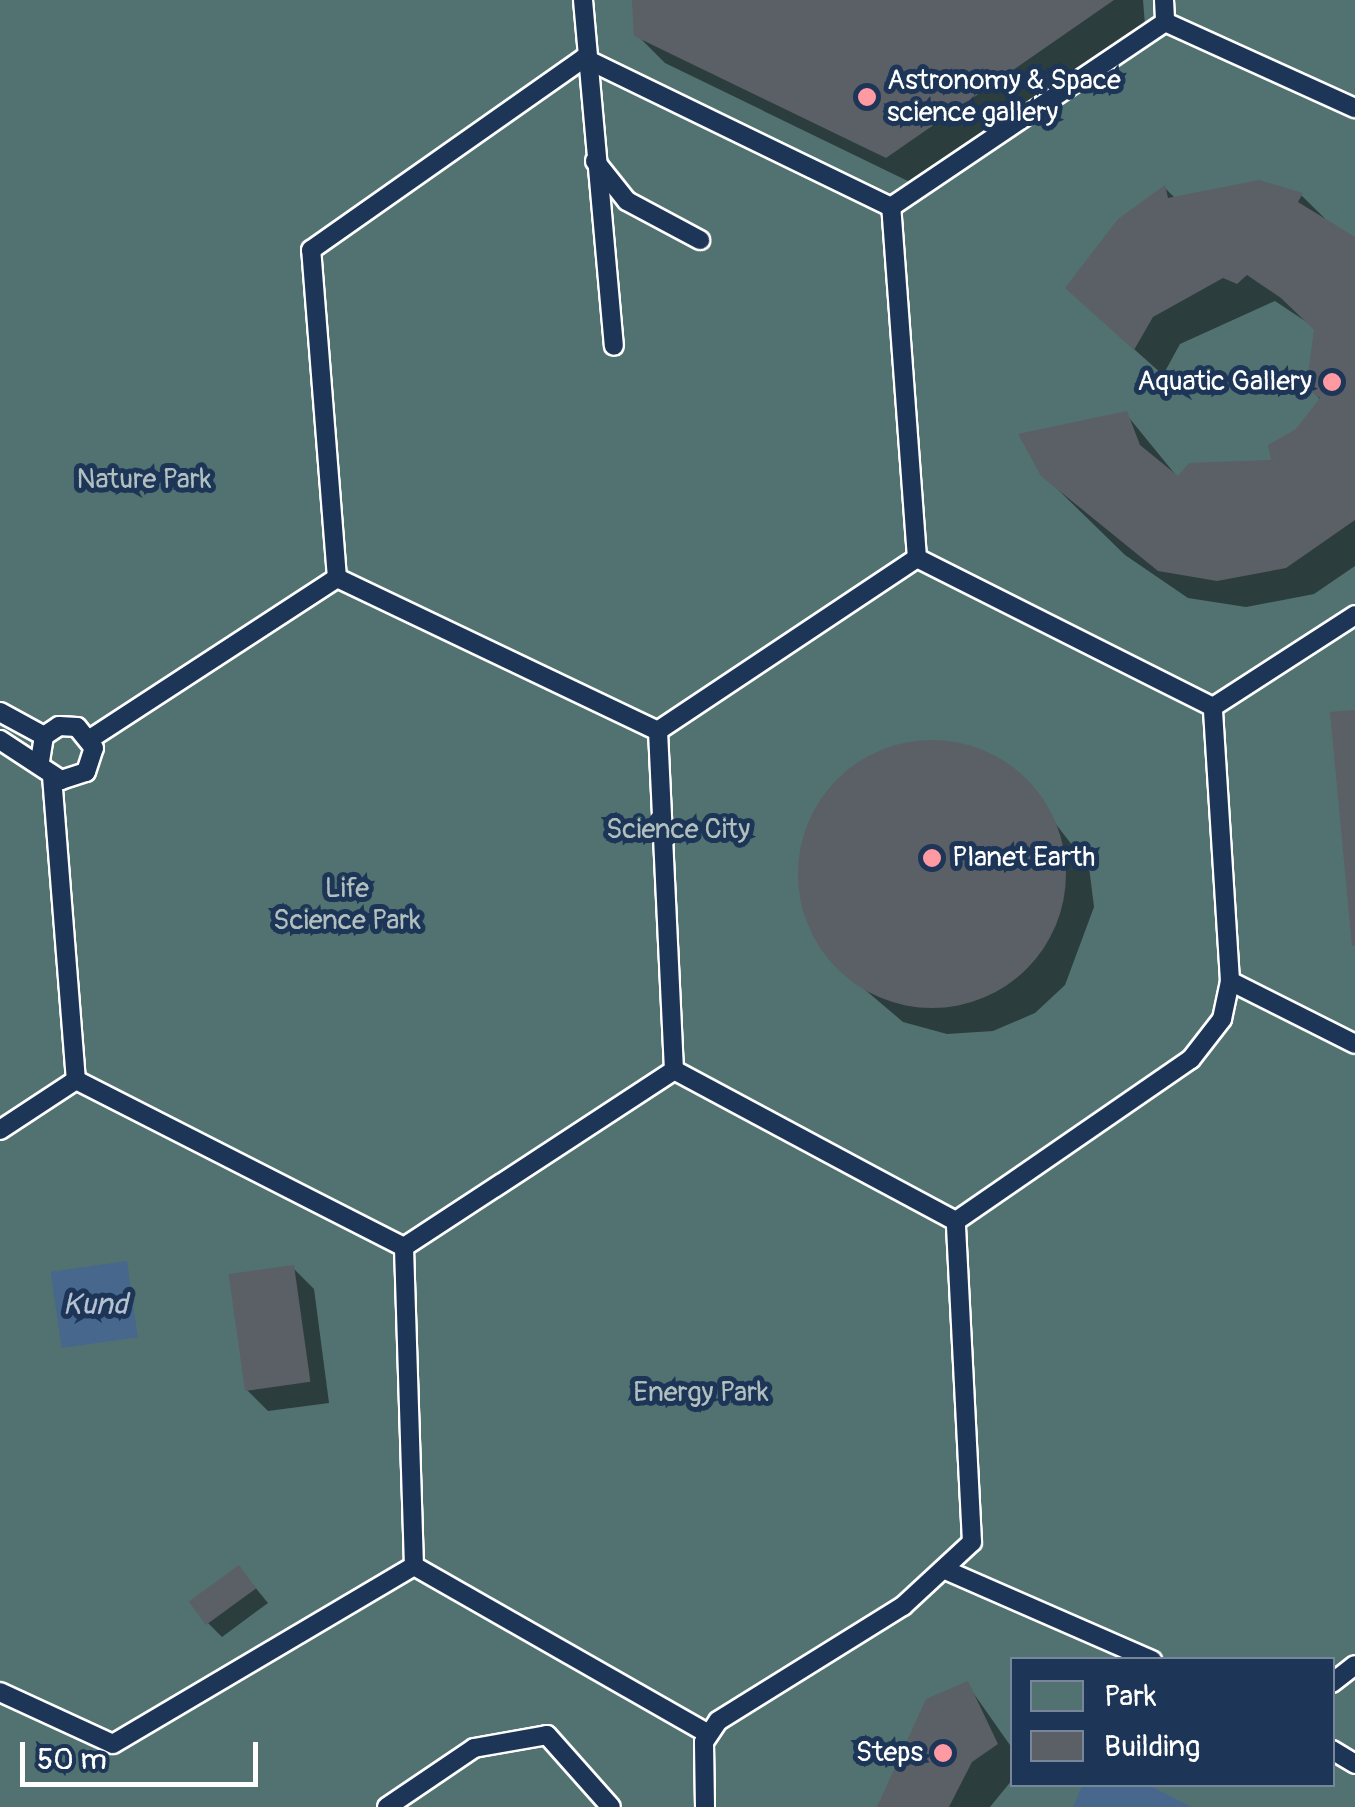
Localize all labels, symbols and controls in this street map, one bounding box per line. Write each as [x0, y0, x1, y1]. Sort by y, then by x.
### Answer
place label: Astronomy & Space science gallery [887, 64, 1121, 130]
marker: Astronomy & Space science gallery [856, 86, 878, 108]
place label: Aquatic Gallery [1137, 365, 1312, 399]
marker: Aquatic Gallery [1321, 371, 1343, 393]
park label: Nature Park [77, 463, 211, 497]
park label: Science City [606, 813, 750, 847]
place label: Planet Earth [952, 841, 1095, 875]
marker: Planet Earth [921, 847, 943, 869]
park label: Life Science Park [273, 872, 421, 938]
water label: Kund [63, 1287, 127, 1323]
park label: Energy Park [633, 1376, 769, 1410]
legend [1010, 1657, 1335, 1787]
text: Park [1104, 1678, 1157, 1715]
scale bar [25, 1722, 262, 1784]
text: Building [1104, 1728, 1200, 1765]
place label: Steps [856, 1736, 923, 1770]
text: 50 m [37, 1741, 107, 1778]
marker: Steps [932, 1742, 954, 1764]

